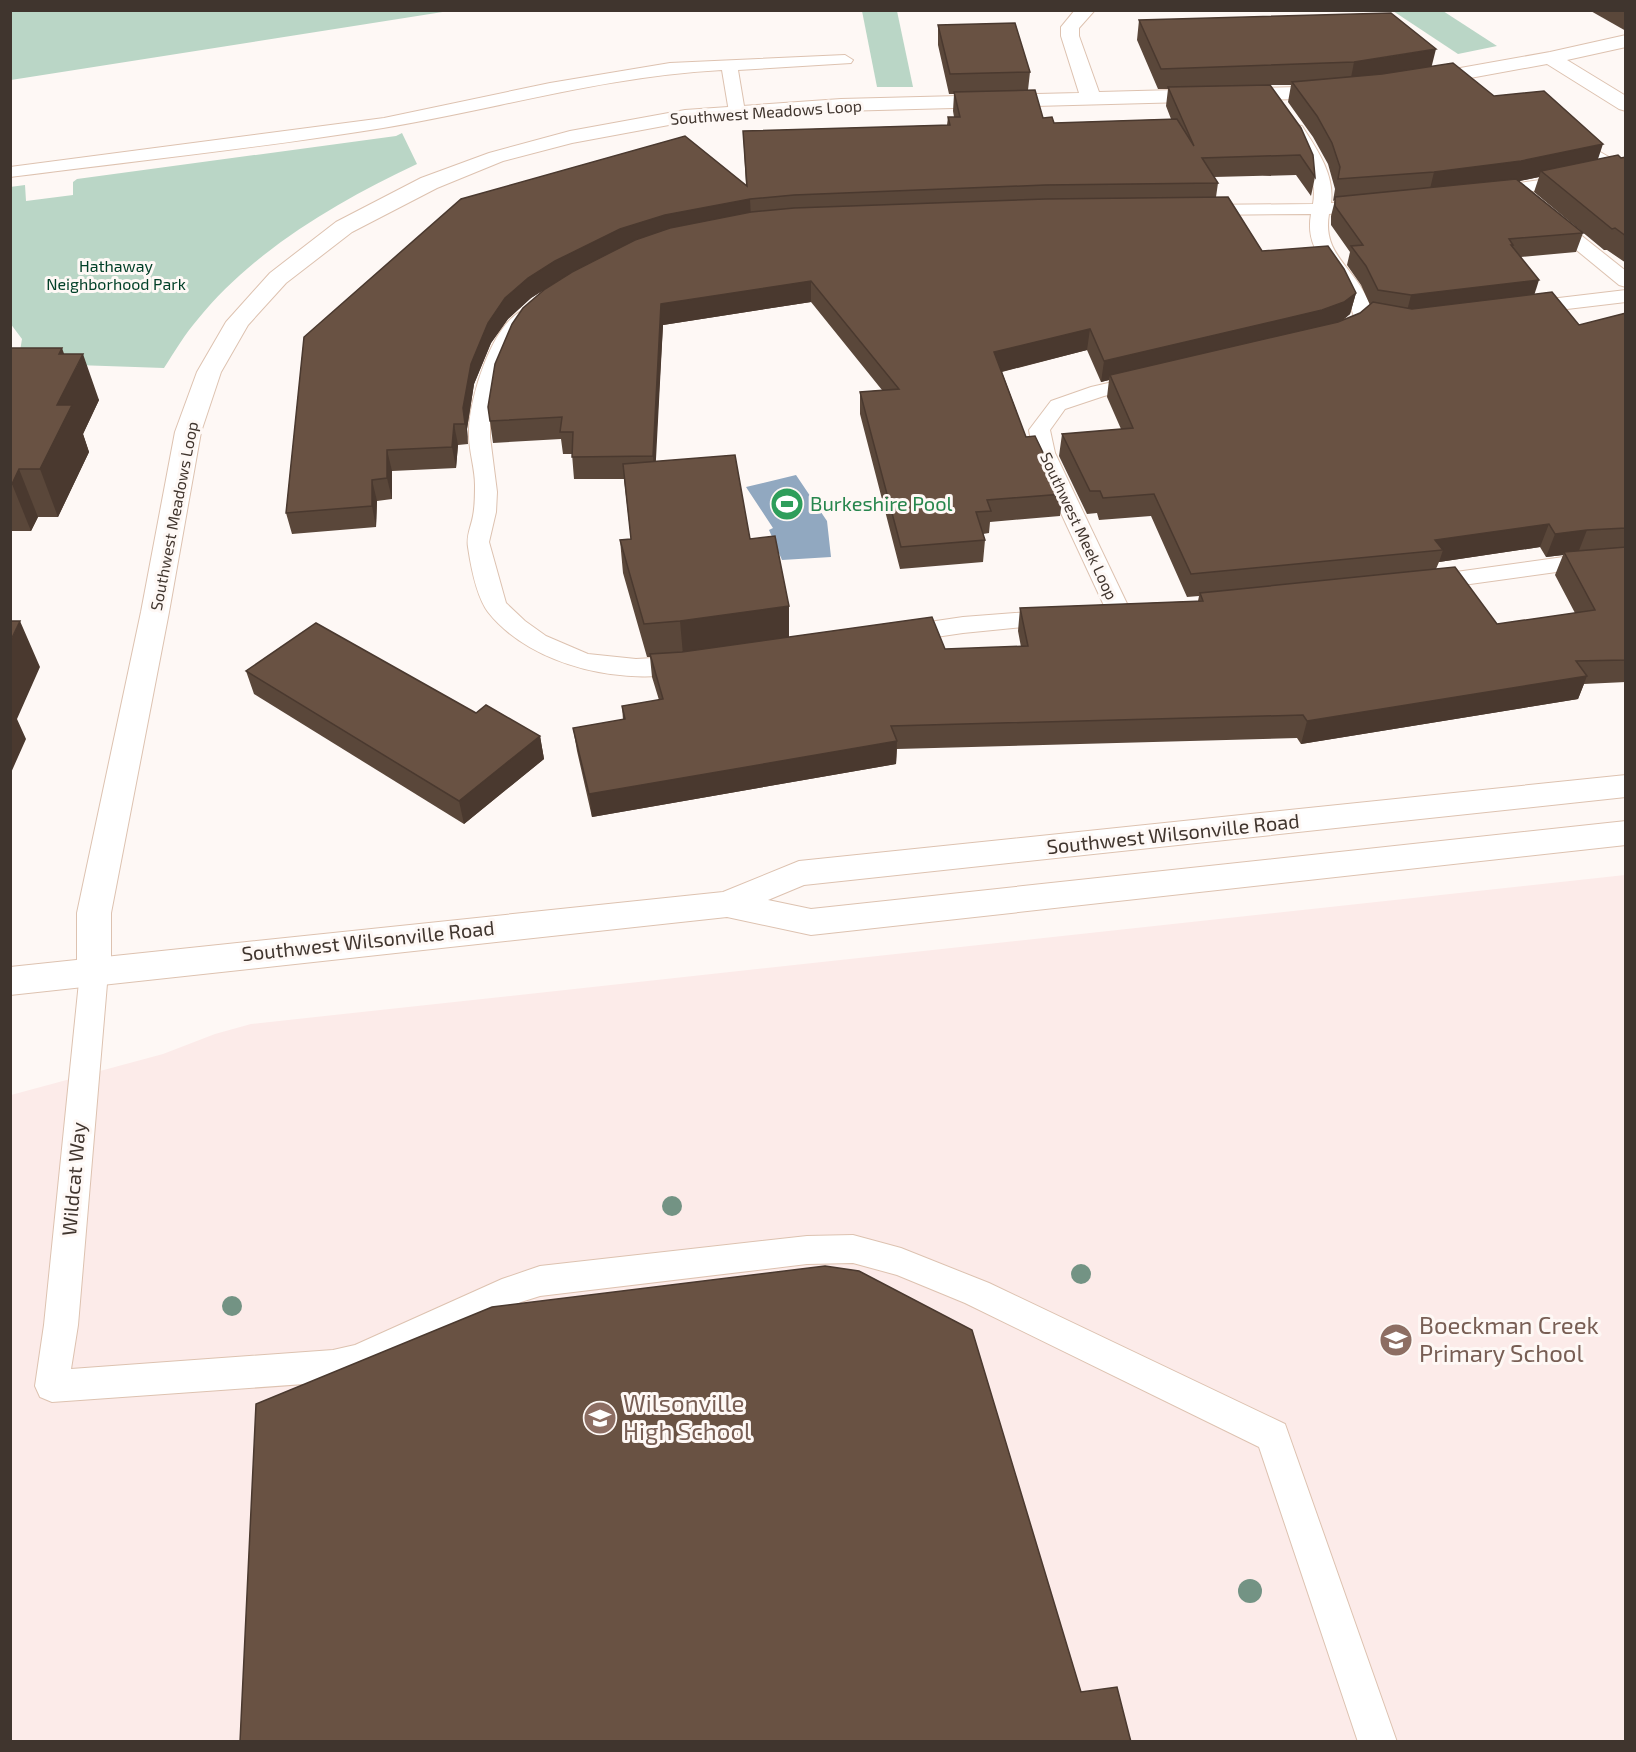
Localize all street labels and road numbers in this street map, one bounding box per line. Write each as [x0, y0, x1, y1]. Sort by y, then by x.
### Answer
street label: Southwest Meadows Loop [669, 95, 863, 128]
street label: Southwest Meadows Loop [146, 420, 201, 612]
street label: Southwest Meek Loop [1037, 449, 1122, 603]
street label: Southwest Wilsonville Road [1045, 808, 1300, 858]
street label: Southwest Wilsonville Road [240, 915, 495, 965]
street label: Wildcat Way [56, 1121, 90, 1237]

